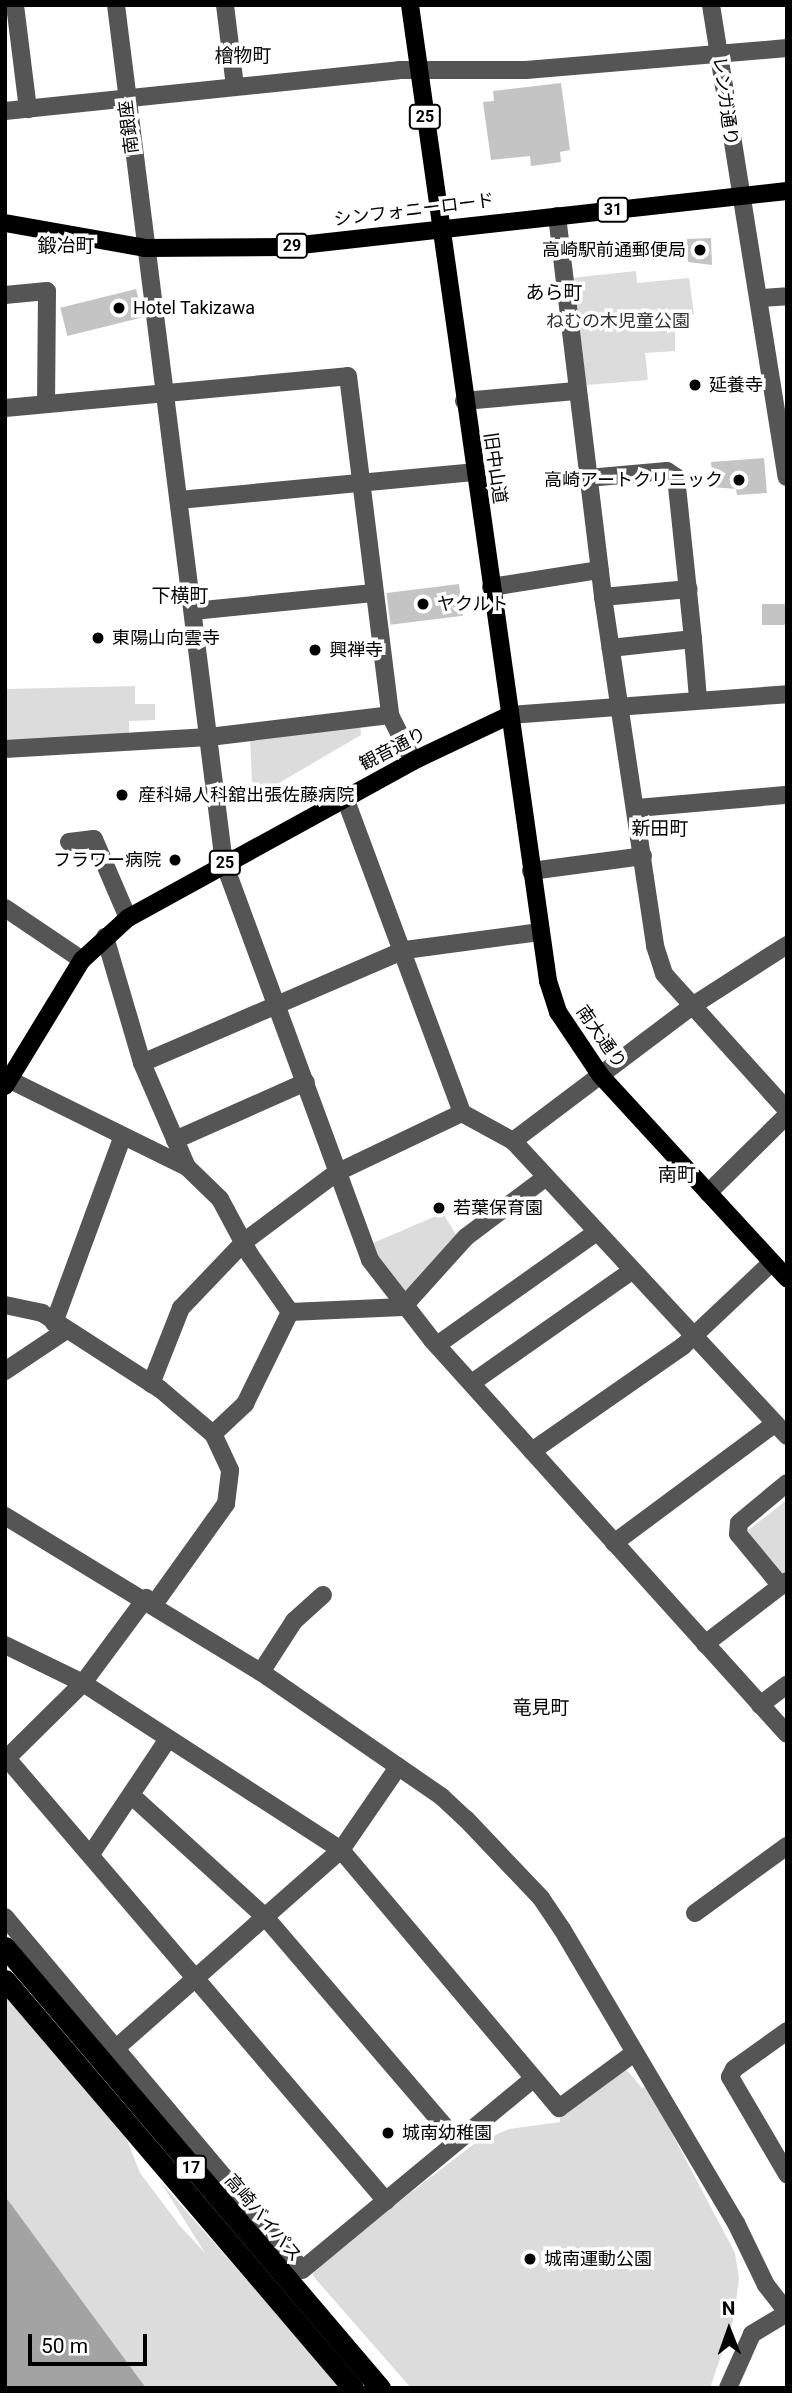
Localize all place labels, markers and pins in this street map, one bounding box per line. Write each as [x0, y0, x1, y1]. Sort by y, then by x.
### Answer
place label: 高崎駅前通郵便局 [542, 239, 686, 261]
marker: 高崎駅前通郵便局 [692, 242, 708, 258]
place label: Hotel Takizawa [133, 297, 255, 319]
marker: Hotel Takizawa [111, 300, 127, 316]
place label: 延養寺 [709, 374, 763, 396]
marker: 延養寺 [687, 377, 703, 393]
place label: 高崎アートクリニック [544, 469, 723, 491]
marker: 高崎アートクリニック [729, 470, 749, 490]
place label: ヤクルト [437, 593, 509, 615]
marker: ヤクルト [415, 596, 431, 612]
place label: 東陽山向雲寺 [112, 627, 220, 649]
marker: 東陽山向雲寺 [90, 630, 106, 646]
place label: 興禅寺 [329, 639, 383, 661]
marker: 興禅寺 [307, 642, 323, 658]
place label: 産科婦人科舘出張佐藤病院 [138, 784, 354, 806]
marker: 産科婦人科舘出張佐藤病院 [112, 785, 132, 805]
place label: フラワー病院 [53, 849, 161, 871]
marker: フラワー病院 [167, 852, 183, 868]
place label: 若葉保育園 [453, 1197, 543, 1219]
marker: 若葉保育園 [431, 1200, 447, 1216]
place label: 城南幼稚園 [402, 2122, 492, 2144]
marker: 城南幼稚園 [380, 2125, 396, 2141]
place label: 城南運動公園 [544, 2248, 652, 2270]
marker: 城南運動公園 [522, 2251, 538, 2267]

